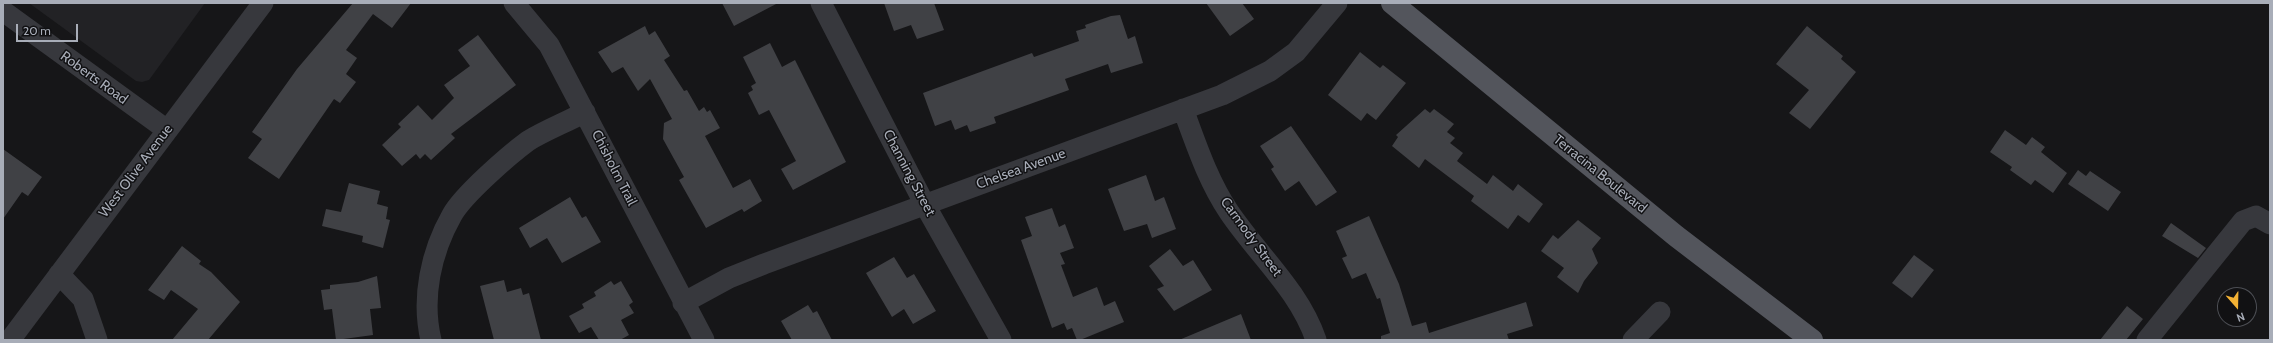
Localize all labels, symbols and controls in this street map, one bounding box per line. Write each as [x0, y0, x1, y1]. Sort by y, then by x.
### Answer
scale bar [18, 16, 80, 42]
text: 20 m [23, 23, 51, 38]
street label: Roberts Road [57, 48, 131, 108]
street label: West Olive Avenue [96, 121, 176, 221]
street label: Chisholm Trail [588, 127, 640, 209]
street label: Channing Street [879, 127, 939, 219]
street label: Terracina Boulevard [1550, 131, 1650, 217]
street label: Chelsea Avenue [974, 145, 1068, 193]
street label: Carmody Street [1217, 194, 1285, 280]
north arrow [2217, 287, 2257, 327]
text: N [2235, 309, 2247, 325]

